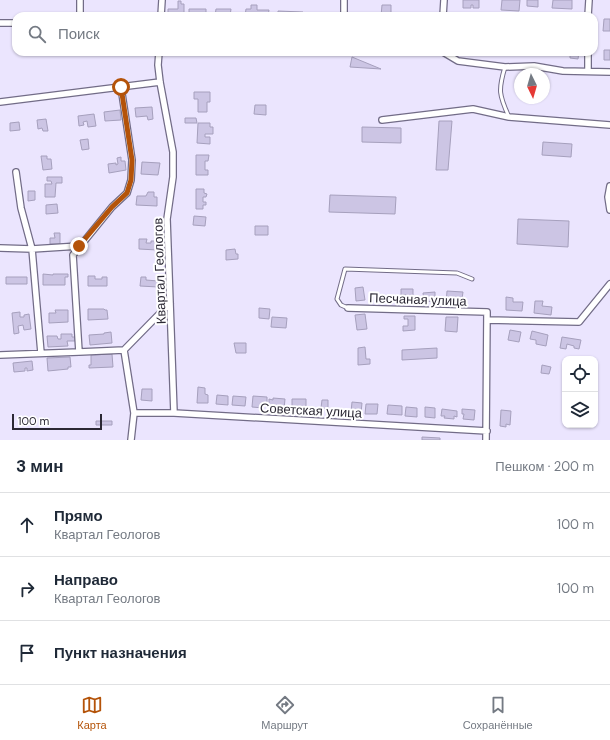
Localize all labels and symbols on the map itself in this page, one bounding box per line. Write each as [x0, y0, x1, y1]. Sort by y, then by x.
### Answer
north arrow [514, 68, 550, 104]
route start [112, 78, 130, 96]
street label: Квартал Геологов [149, 217, 170, 324]
route end [70, 237, 88, 255]
street label: Песчаная улица [369, 289, 468, 310]
street label: Советская улица [260, 399, 363, 422]
scale bar [12, 412, 102, 431]

